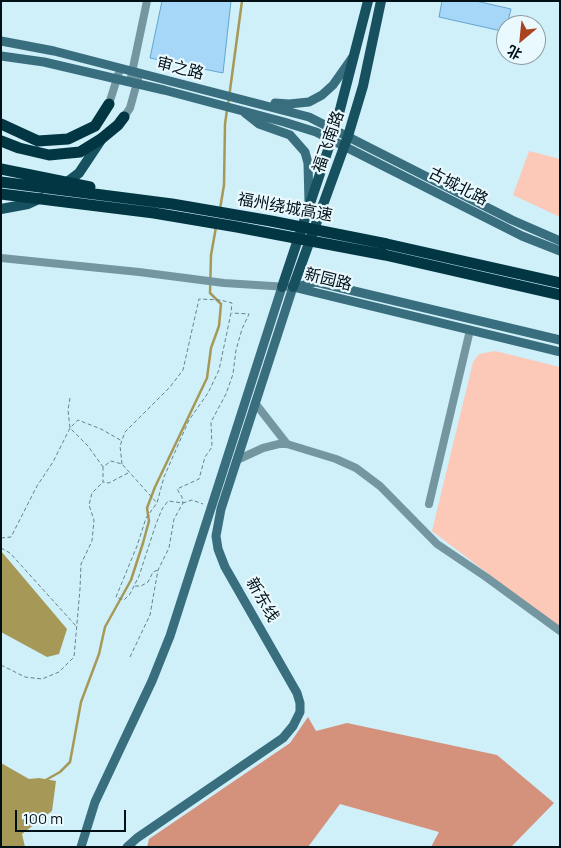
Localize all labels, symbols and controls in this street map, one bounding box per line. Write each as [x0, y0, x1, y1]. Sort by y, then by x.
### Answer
north arrow [496, 15, 546, 65]
text: 北 [504, 41, 525, 64]
street label: 审之路 [154, 54, 206, 84]
street label: 福飞南路 [310, 109, 348, 175]
street label: 古城北路 [425, 164, 491, 210]
street label: 福州绕城高速 [236, 190, 334, 226]
street label: 新园路 [302, 265, 354, 295]
street label: 新东线 [242, 574, 282, 626]
scale bar [18, 800, 129, 832]
text: 100 m [23, 808, 63, 829]

